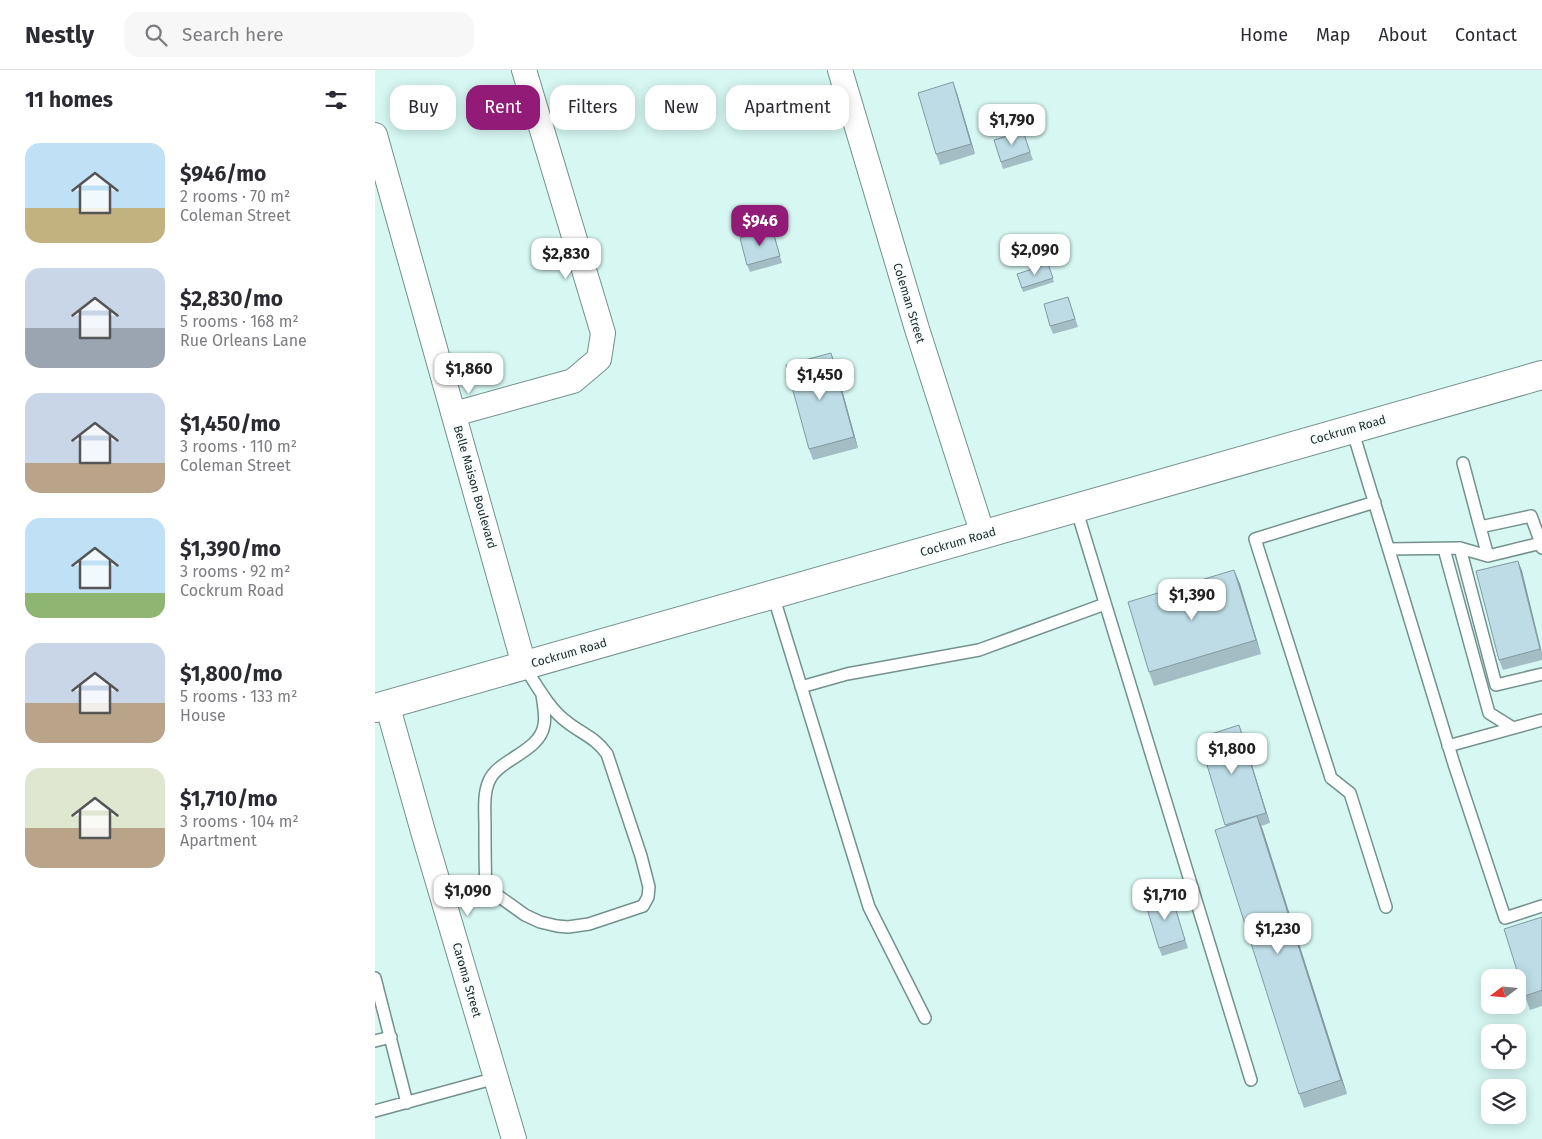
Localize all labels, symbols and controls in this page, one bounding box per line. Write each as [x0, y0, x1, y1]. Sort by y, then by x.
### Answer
search box [124, 12, 474, 57]
text: Nestly [25, 21, 94, 49]
icon: search [142, 21, 170, 49]
text: Search here [182, 23, 284, 46]
text: Home [1240, 24, 1288, 46]
text: Map [1316, 24, 1350, 46]
text: About [1378, 24, 1427, 46]
text: Contact [1455, 24, 1517, 46]
chip: Buy [390, 85, 456, 130]
chip: Rent [466, 85, 540, 130]
chip: Filters [550, 85, 635, 130]
chip: New [645, 85, 716, 130]
chip: Apartment [726, 85, 849, 130]
icon: filters [322, 86, 350, 114]
text: 11 homes [25, 87, 113, 113]
pin: $1,790 [971, 104, 1053, 146]
text: $1,790 [989, 110, 1035, 129]
text: $946/mo [180, 161, 266, 187]
icon: home [65, 163, 125, 223]
text: 2 rooms · 70 m² [180, 187, 290, 206]
pin: $946 [730, 204, 790, 247]
text: Coleman Street [180, 206, 291, 225]
text: $946 [742, 211, 778, 230]
pin: $2,090 [994, 234, 1076, 276]
pin: $2,830 [525, 238, 607, 280]
text: $2,090 [1011, 240, 1059, 259]
text: $2,830 [542, 244, 590, 263]
street label: Coleman Street [890, 261, 928, 345]
text: $2,830/mo [180, 286, 283, 312]
icon: home [65, 288, 125, 348]
text: 5 rooms · 168 m² [180, 312, 299, 331]
text: Rue Orleans Lane [180, 331, 307, 350]
pin: $1,860 [428, 352, 510, 395]
pin: $1,450 [779, 358, 861, 401]
text: $1,860 [445, 359, 493, 378]
text: $1,450 [797, 365, 843, 384]
text: $1,450/mo [180, 411, 281, 437]
icon: home [65, 413, 125, 473]
street label: Cockrum Road [1309, 413, 1387, 447]
street label: Belle Maison Boulevard [451, 424, 499, 550]
text: 3 rooms · 110 m² [180, 437, 297, 456]
text: Coleman Street [180, 456, 291, 475]
street label: Cockrum Road [919, 525, 997, 559]
text: $1,390/mo [180, 536, 281, 562]
icon: home [65, 538, 125, 598]
text: 3 rooms · 92 m² [180, 562, 290, 581]
pin: $1,390 [1151, 578, 1233, 621]
text: Cockrum Road [180, 581, 284, 600]
text: $1,390 [1169, 585, 1215, 604]
street label: Cockrum Road [530, 636, 608, 670]
text: $1,800/mo [180, 661, 283, 687]
icon: home [65, 663, 125, 723]
text: 5 rooms · 133 m² [180, 687, 297, 706]
text: House [180, 706, 226, 725]
pin: $1,800 [1191, 732, 1273, 775]
text: $1,800 [1208, 739, 1256, 758]
text: $1,710/mo [180, 786, 277, 812]
icon: home [65, 788, 125, 848]
text: 3 rooms · 104 m² [180, 812, 299, 831]
text: Apartment [180, 831, 257, 850]
pin: $1,090 [427, 874, 509, 917]
pin: $1,710 [1124, 878, 1206, 921]
text: $1,090 [445, 881, 491, 900]
text: $1,710 [1143, 885, 1187, 904]
pin: $1,230 [1237, 912, 1319, 955]
text: $1,230 [1255, 919, 1301, 938]
street label: Caroma Street [450, 941, 485, 1020]
north arrow [1481, 969, 1526, 1014]
map controls [1481, 969, 1526, 1124]
button: locate [1481, 1024, 1526, 1069]
button: layers [1481, 1079, 1526, 1124]

